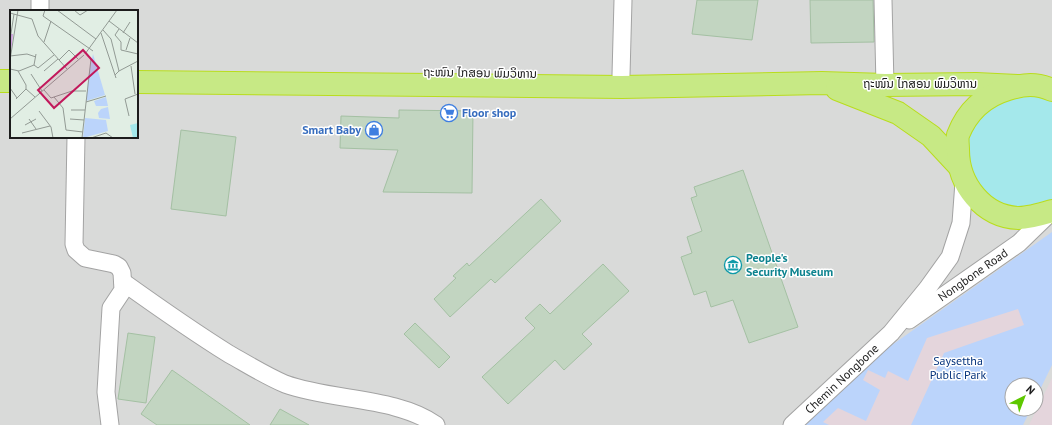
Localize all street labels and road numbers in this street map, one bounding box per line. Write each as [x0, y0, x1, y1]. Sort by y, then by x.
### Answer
street label: ຖະໜົນ ໄກສອນ ພົມວິຫານ [423, 64, 537, 81]
street label: ຖະໜົນ ໄກສອນ ພົມວິຫານ [863, 76, 977, 91]
street label: Nongbone Road [935, 245, 1010, 304]
street label: Chemin Nongbone [802, 341, 882, 417]

